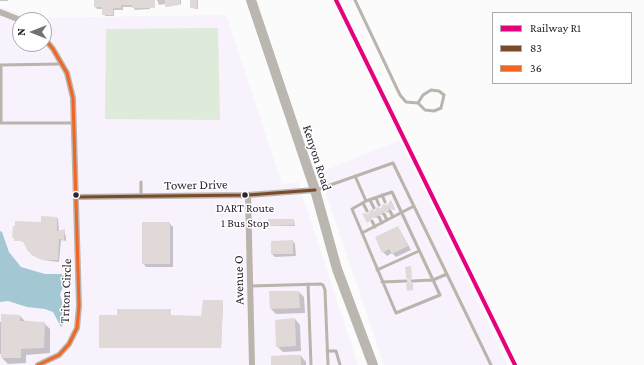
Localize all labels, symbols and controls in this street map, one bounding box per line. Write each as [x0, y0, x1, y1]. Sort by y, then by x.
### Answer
north arrow [12, 12, 52, 52]
legend [492, 12, 632, 84]
text: Railway R1 [530, 21, 581, 35]
text: N [15, 28, 27, 36]
text: 83 [530, 41, 542, 55]
text: 36 [530, 61, 542, 75]
street label: Kenyon Road [299, 123, 335, 193]
street label: Tower Drive [164, 177, 228, 193]
unlabelled marker [71, 190, 81, 200]
marker: DART Route 1 Bus Stop [240, 190, 250, 200]
place label: DART Route 1 Bus Stop [216, 201, 274, 229]
street label: Avenue O [231, 255, 247, 305]
street label: Triton Circle [57, 258, 75, 324]

